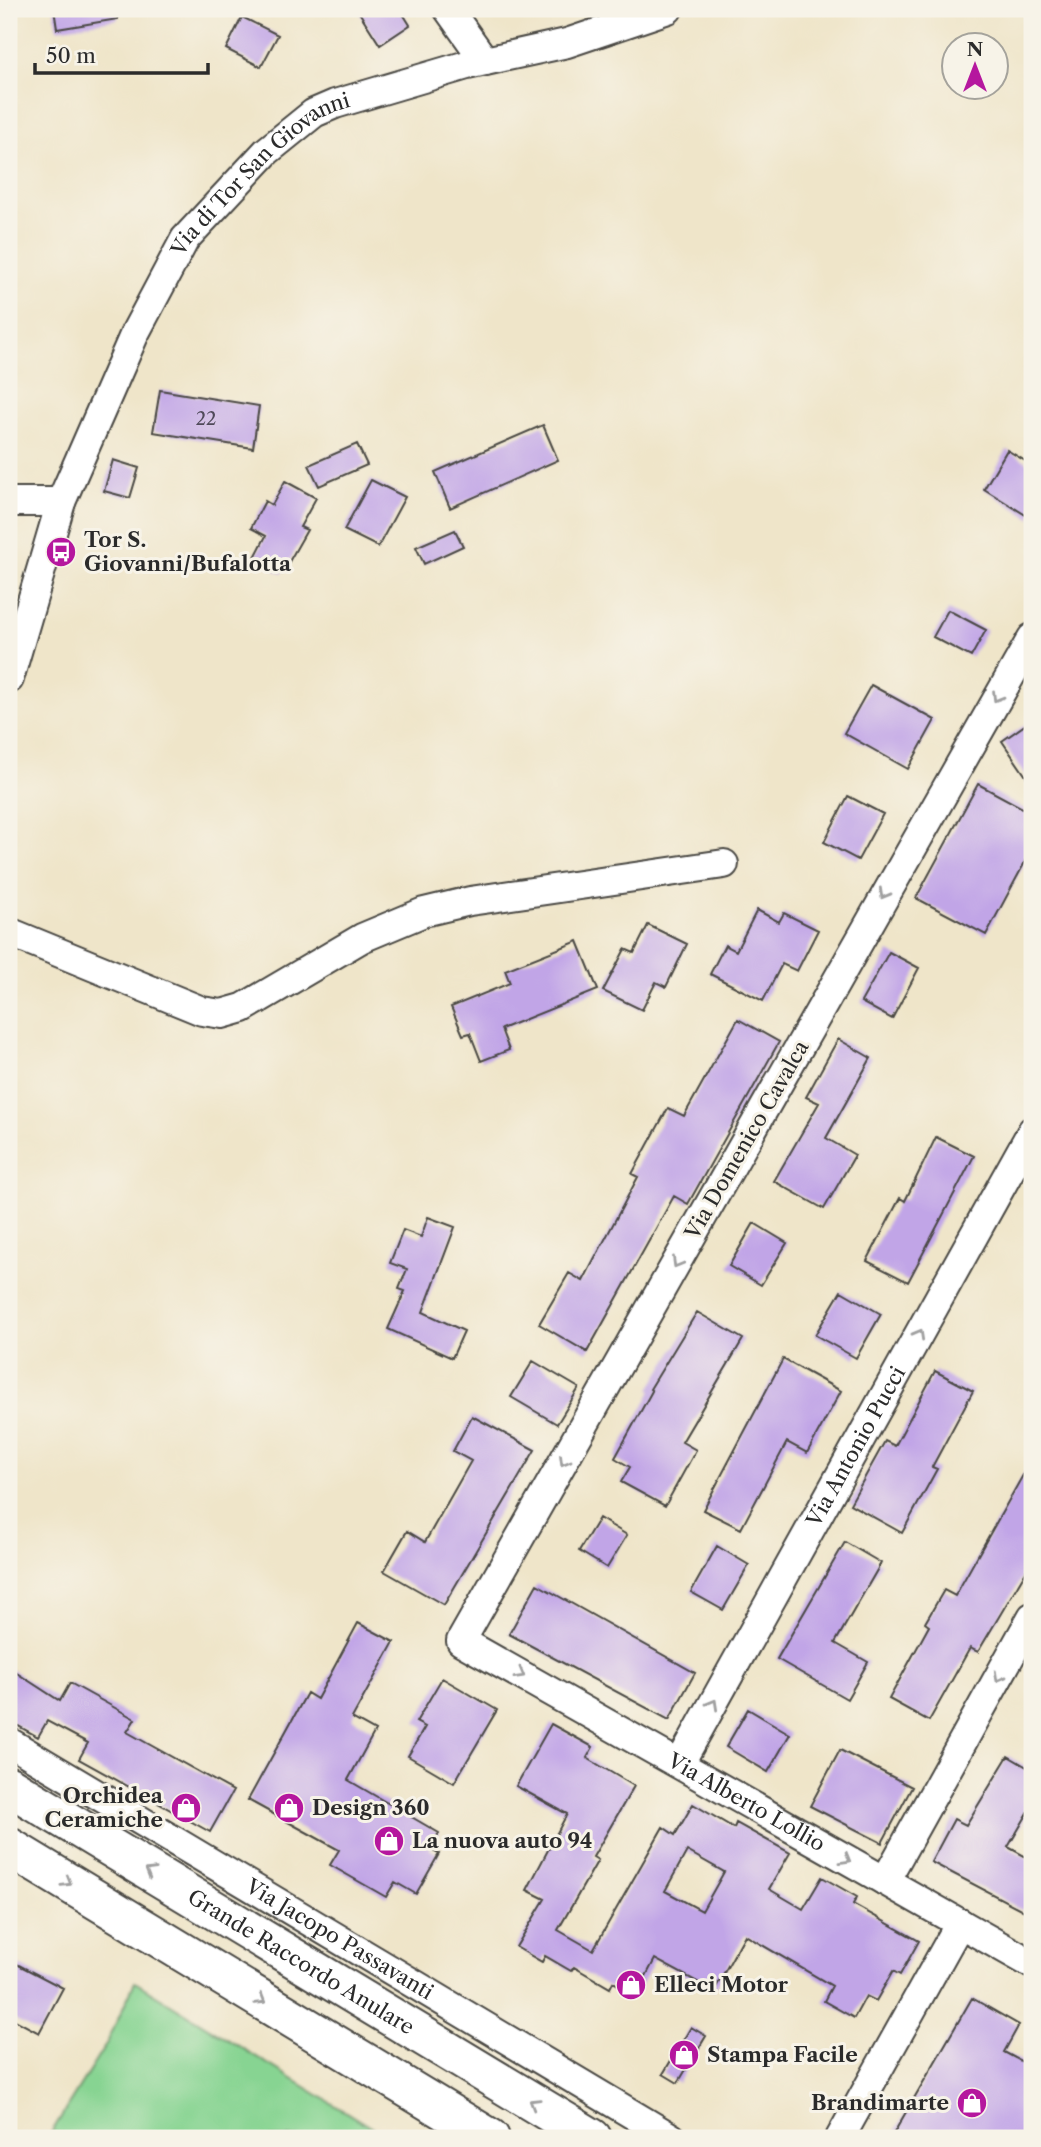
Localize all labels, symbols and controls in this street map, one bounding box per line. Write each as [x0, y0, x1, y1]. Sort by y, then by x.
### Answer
scale bar [35, 32, 208, 76]
north arrow [940, 32, 1010, 102]
text: N [967, 38, 983, 61]
text: 50 m [46, 43, 96, 68]
street label: Via di Tor San Giovanni [165, 87, 352, 261]
house number: 22 [196, 408, 216, 430]
place label: Tor S. Giovanni/Bufalotta [84, 527, 292, 576]
bus stop icon: Tor S. Giovanni/Bufalotta [44, 535, 78, 569]
one-way arrow [993, 689, 1006, 702]
one-way arrow [879, 887, 892, 899]
street label: Via Domenico Cavalca [679, 1035, 814, 1244]
one-way arrow [672, 1256, 685, 1269]
one-way arrow [911, 1328, 924, 1341]
street label: Via Antonio Pucci [801, 1362, 910, 1532]
one-way arrow [559, 1453, 572, 1466]
one-way arrow [513, 1666, 526, 1679]
one-way arrow [994, 1669, 1007, 1682]
one-way arrow [705, 1698, 718, 1711]
street label: Via Alberto Lollio [663, 1747, 830, 1856]
place label: Orchidea Ceramiche [44, 1783, 164, 1832]
shop icon: Orchidea Ceramiche [169, 1791, 203, 1825]
shop icon: Design 360 [272, 1791, 306, 1825]
place label: Design 360 [312, 1795, 430, 1820]
shop icon: La nuova auto 94 [372, 1824, 406, 1858]
place label: La nuova auto 94 [412, 1828, 593, 1853]
one-way arrow [839, 1851, 851, 1864]
one-way arrow [144, 1867, 157, 1880]
street label: Via Jacopo Passavanti [241, 1873, 438, 2005]
one-way arrow [60, 1874, 73, 1887]
street label: Grande Raccordo Anulare [184, 1884, 419, 2040]
shop icon: Elleci Motor [614, 1968, 648, 2002]
place label: Elleci Motor [654, 1972, 789, 1997]
one-way arrow [254, 1992, 267, 2005]
shop icon: Stampa Facile [667, 2038, 701, 2072]
place label: Stampa Facile [707, 2042, 858, 2067]
shop icon: Brandimarte [955, 2086, 989, 2120]
place label: Brandimarte [811, 2090, 949, 2115]
one-way arrow [528, 2098, 541, 2111]

